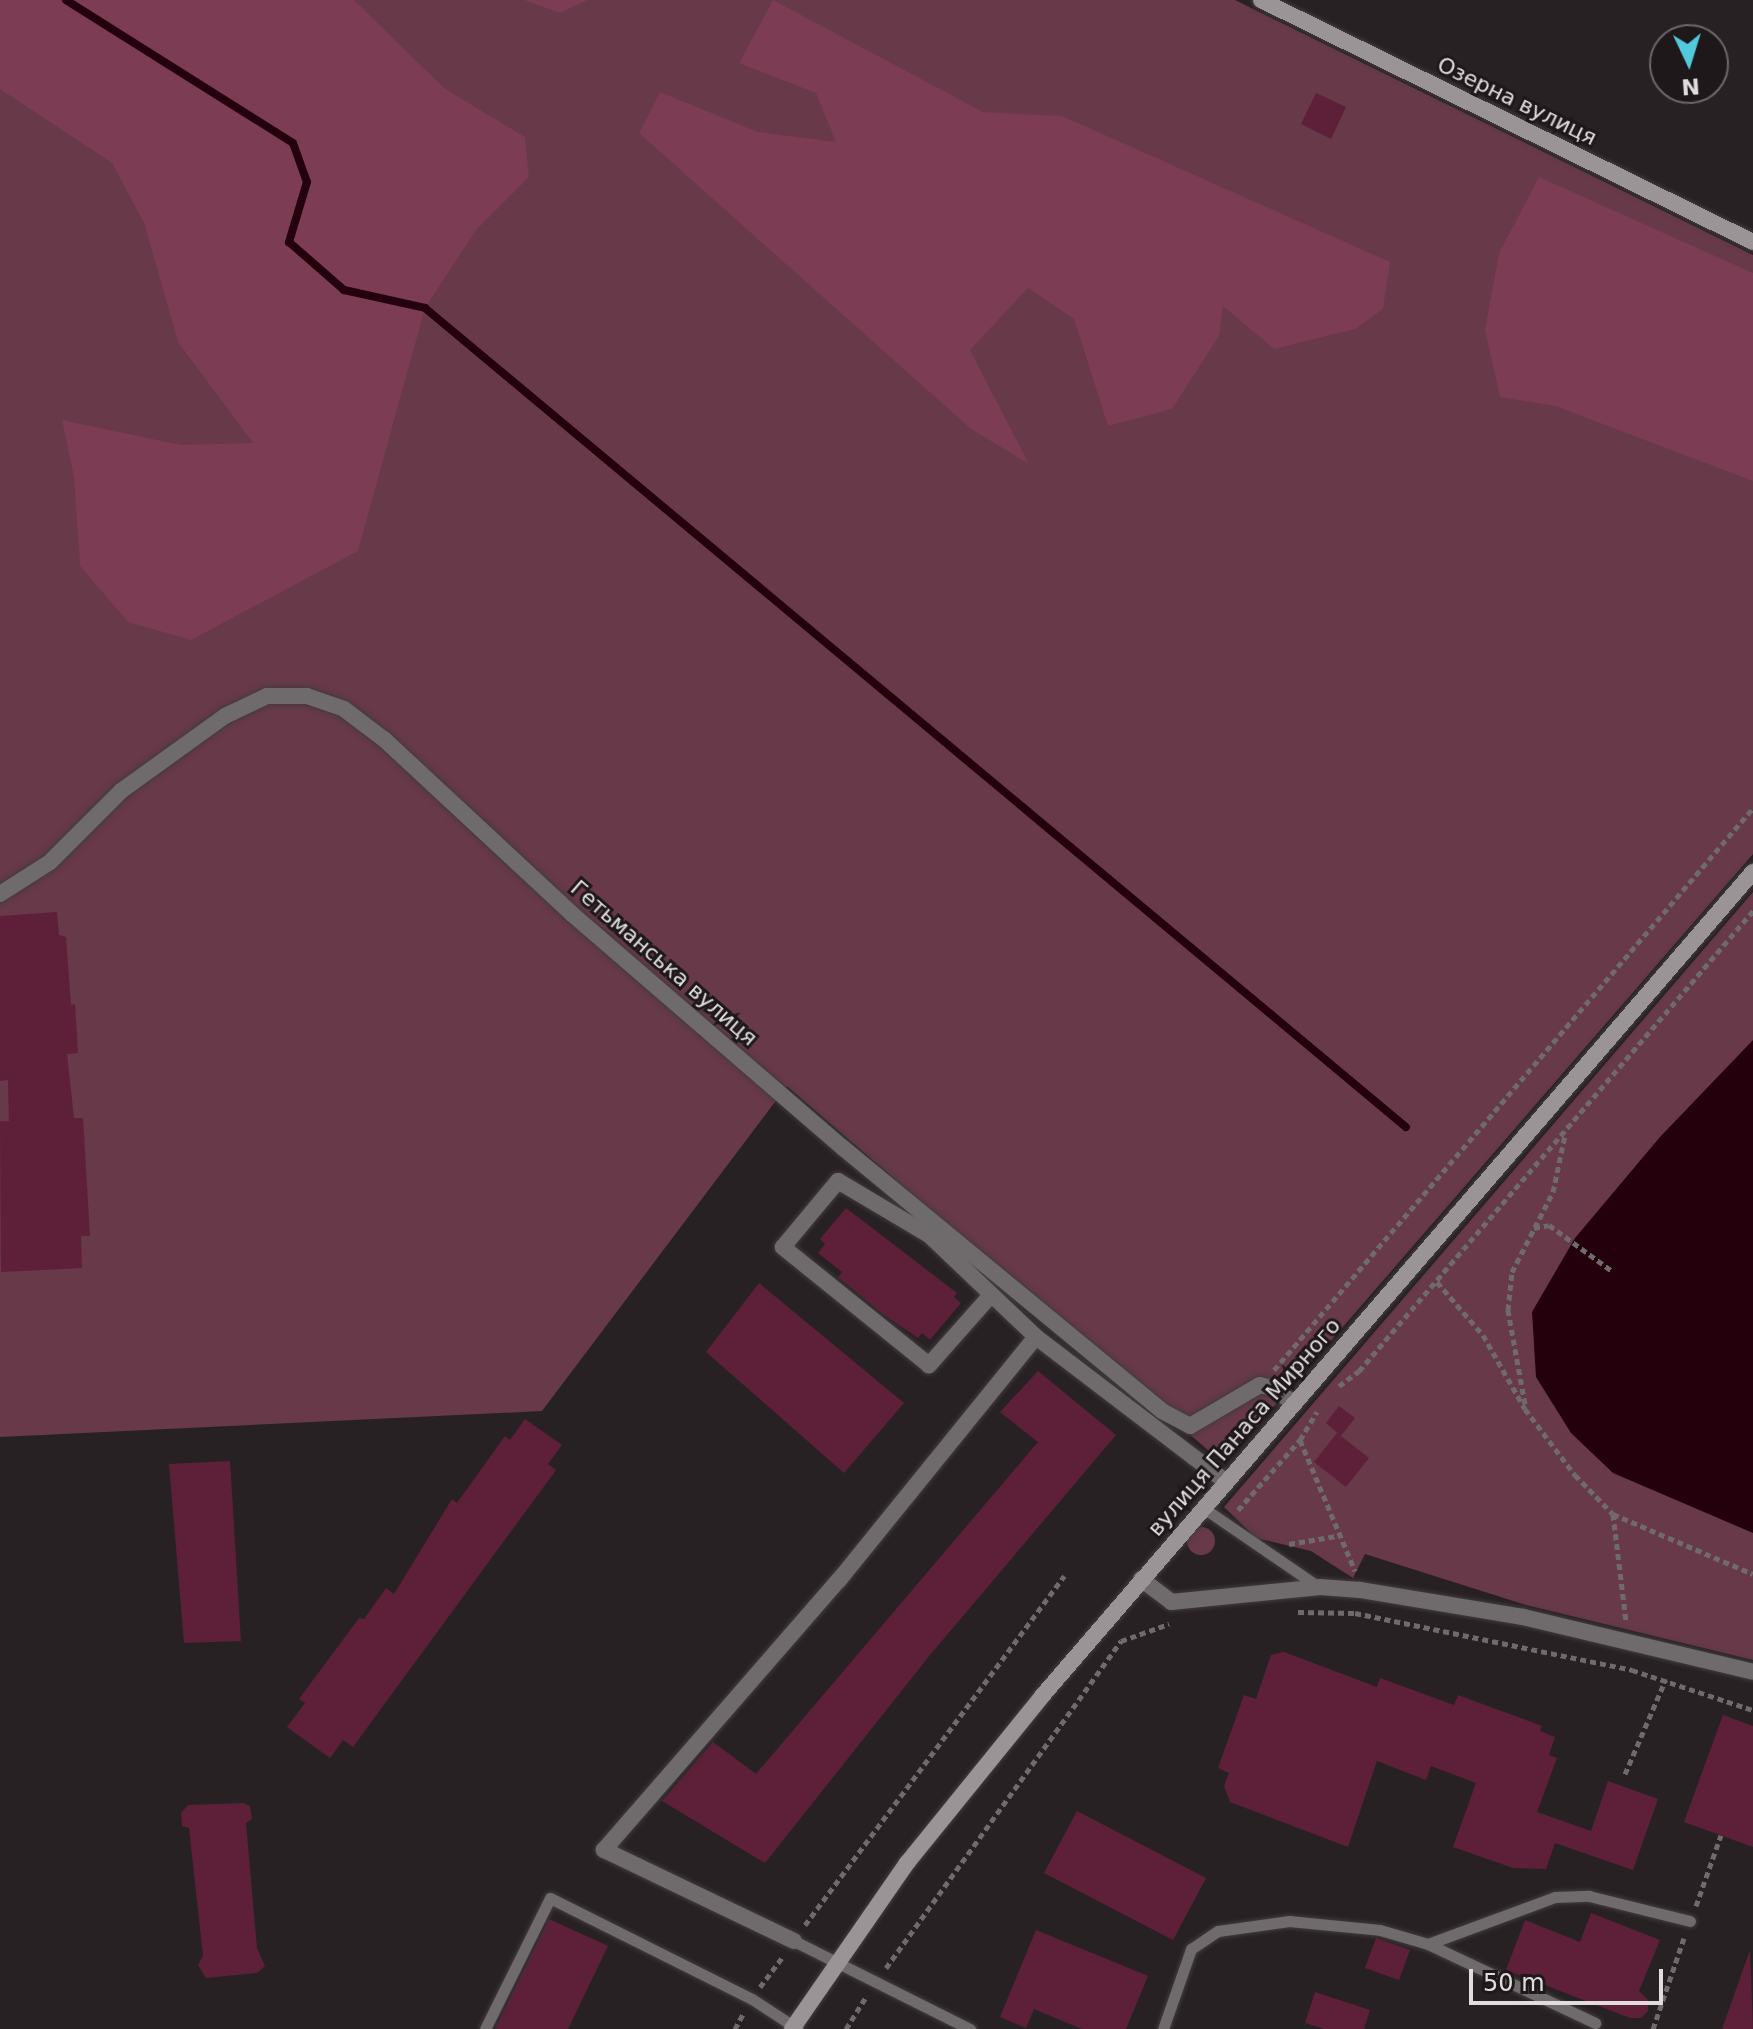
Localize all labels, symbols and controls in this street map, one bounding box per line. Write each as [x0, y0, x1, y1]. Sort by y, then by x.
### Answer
north arrow [1649, 24, 1729, 104]
street label: Озерна вулиця [1433, 51, 1601, 151]
text: N [1681, 73, 1701, 100]
street label: Гетьманська вулиця [565, 875, 763, 1051]
street label: вулиця Панаса Мирного [1142, 1313, 1346, 1541]
scale bar [1473, 1953, 1667, 2003]
text: 50 m [1483, 1969, 1545, 1997]

